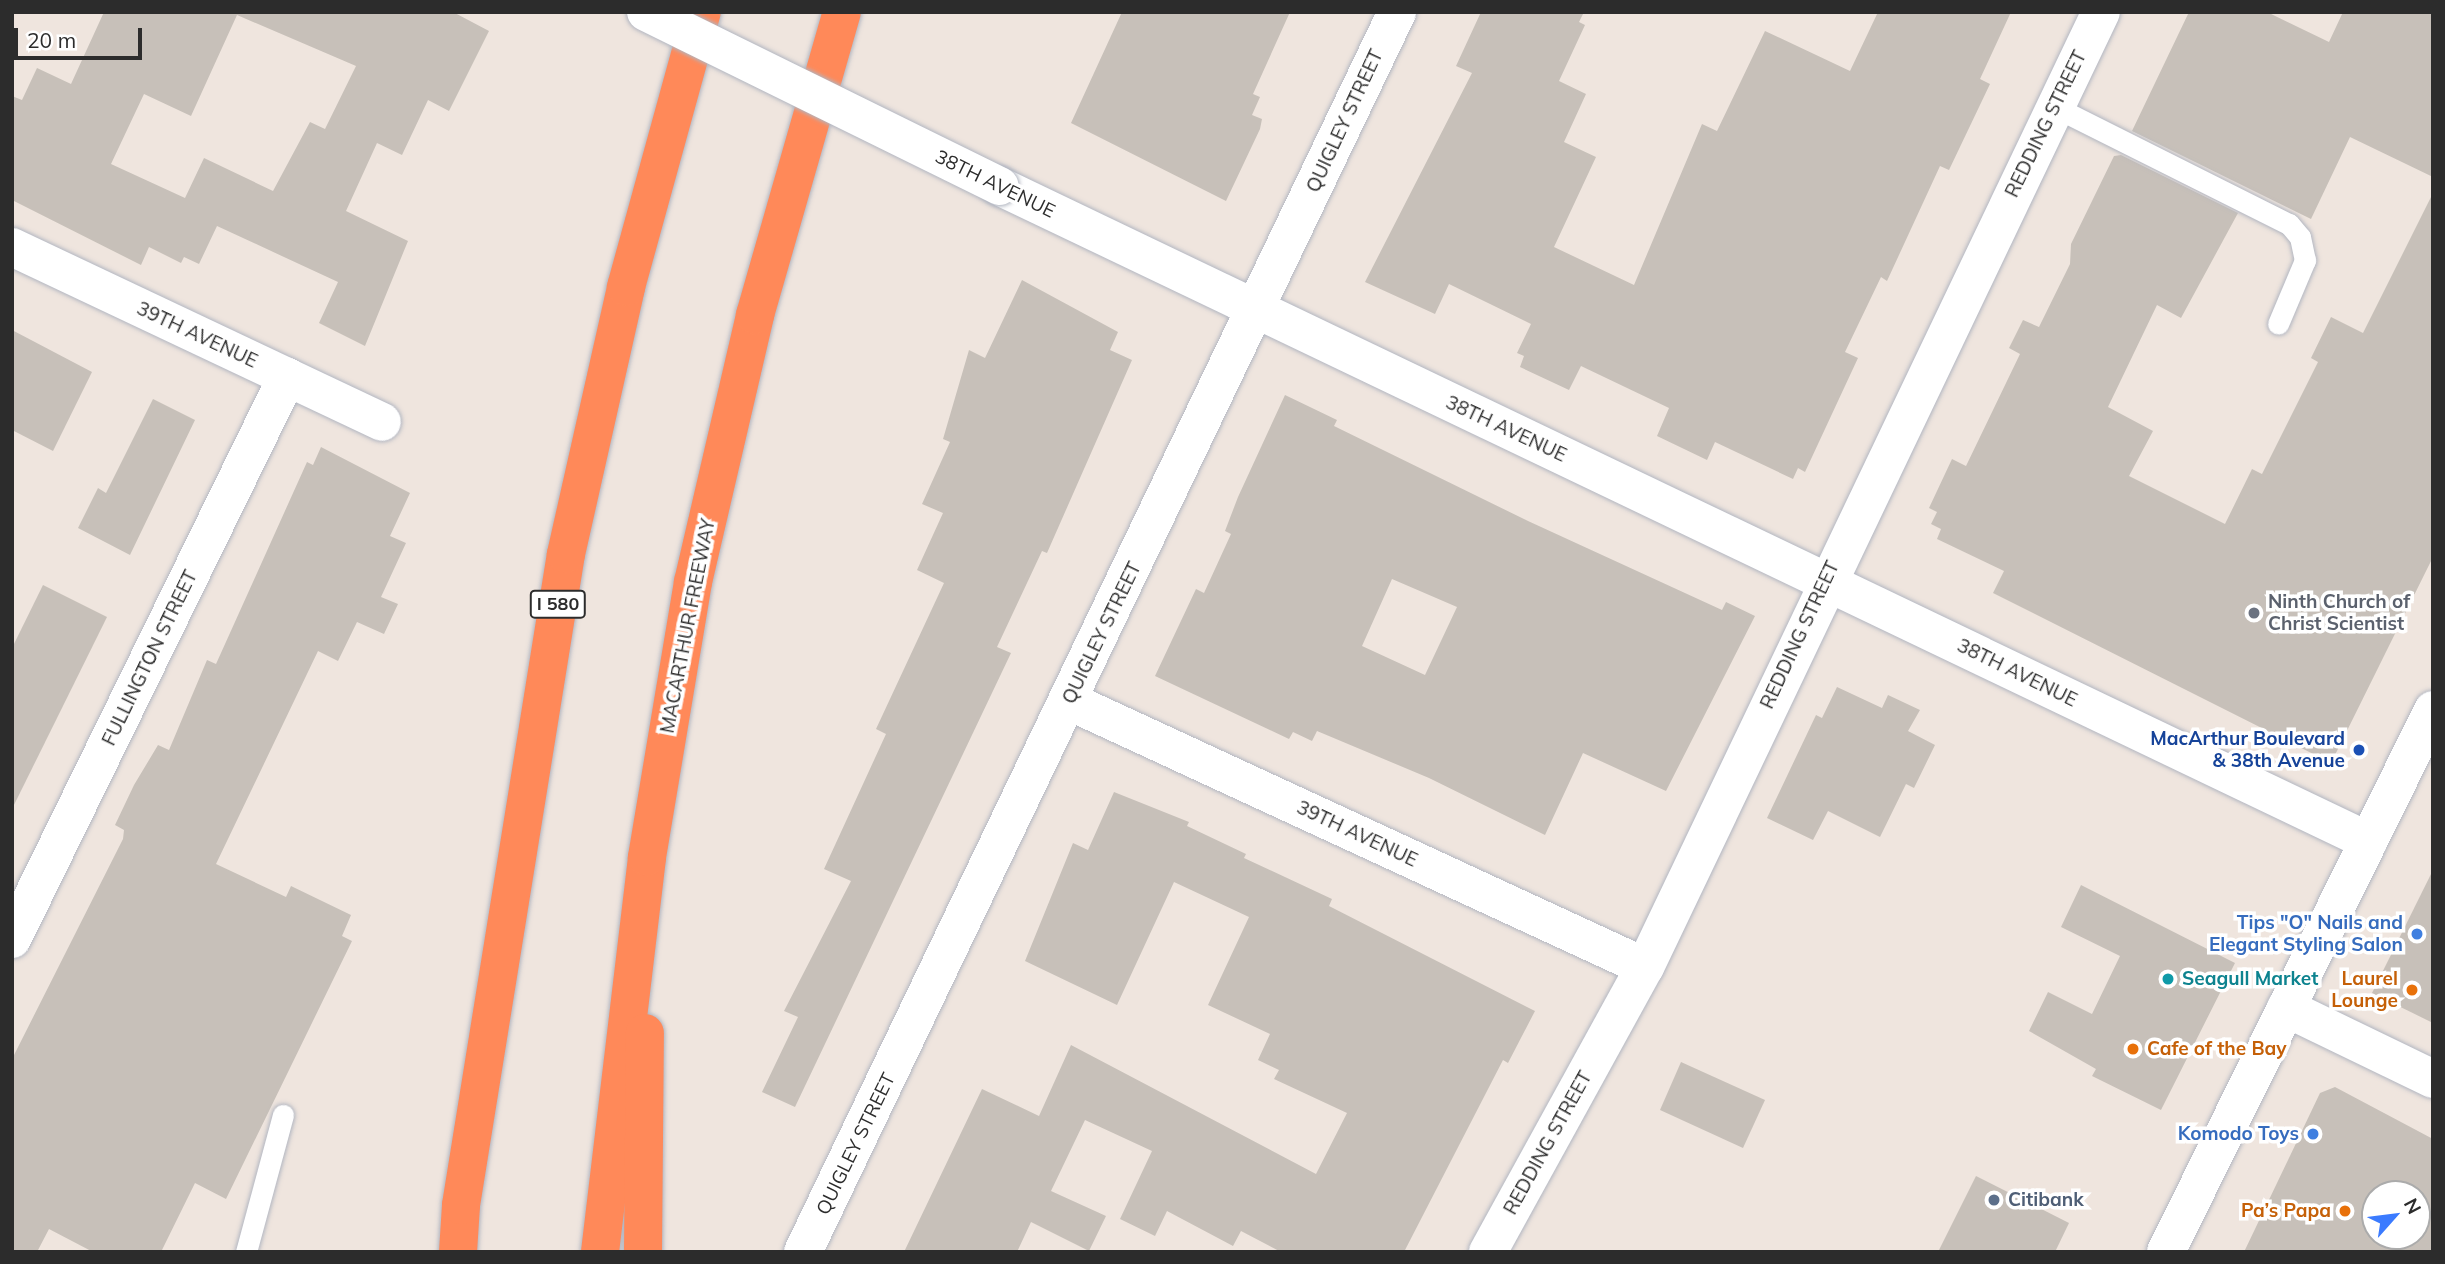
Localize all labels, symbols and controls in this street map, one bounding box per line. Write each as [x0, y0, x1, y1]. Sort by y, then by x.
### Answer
scale bar [18, 14, 145, 58]
text: 20 m [27, 27, 76, 53]
street label: QUIGLEY STREET [1302, 46, 1388, 196]
street label: REDDING STREET [2001, 47, 2091, 201]
street label: 38TH AVENUE [931, 145, 1059, 223]
street label: 39TH AVENUE [133, 297, 261, 373]
street label: 38TH AVENUE [1442, 391, 1570, 467]
street label: MACARTHUR FREEWAY [656, 517, 720, 735]
street label: REDDING STREET [1756, 557, 1844, 713]
street label: QUIGLEY STREET [1058, 558, 1146, 708]
street label: FULLINGTON STREET [98, 567, 202, 749]
road number: I 580 [528, 590, 588, 618]
place label: Ninth Church of Christ Scientist [2268, 591, 2410, 635]
marker: Ninth Church of Christ Scientist [2246, 605, 2262, 621]
street label: 38TH AVENUE [1953, 634, 2081, 712]
place label: MacArthur Boulevard & 38th Avenue [2150, 728, 2345, 772]
marker: MacArthur Boulevard & 38th Avenue [2351, 742, 2367, 758]
street label: 39TH AVENUE [1293, 796, 1421, 872]
place label: Tips "O" Nails and Elegant Styling Salon [2209, 912, 2403, 956]
marker: Tips "O" Nails and Elegant Styling Salon [2409, 926, 2425, 942]
place label: Seagull Market [2182, 968, 2318, 990]
place label: Laurel Lounge [2331, 968, 2398, 1012]
marker: Seagull Market [2160, 971, 2176, 987]
marker: Laurel Lounge [2404, 982, 2420, 998]
place label: Cafe of the Bay [2147, 1038, 2287, 1060]
marker: Cafe of the Bay [2125, 1041, 2141, 1057]
street label: REDDING STREET [1499, 1067, 1597, 1219]
street label: QUIGLEY STREET [812, 1069, 900, 1219]
place label: Komodo Toys [2178, 1123, 2299, 1145]
marker: Komodo Toys [2305, 1126, 2321, 1142]
north arrow [2361, 1180, 2431, 1250]
place label: Citibank [2008, 1189, 2084, 1211]
marker: Citibank [1986, 1192, 2002, 1208]
text: N [2399, 1194, 2427, 1218]
place label: Pa’s Papa [2241, 1200, 2331, 1222]
marker: Pa’s Papa [2337, 1203, 2353, 1219]

